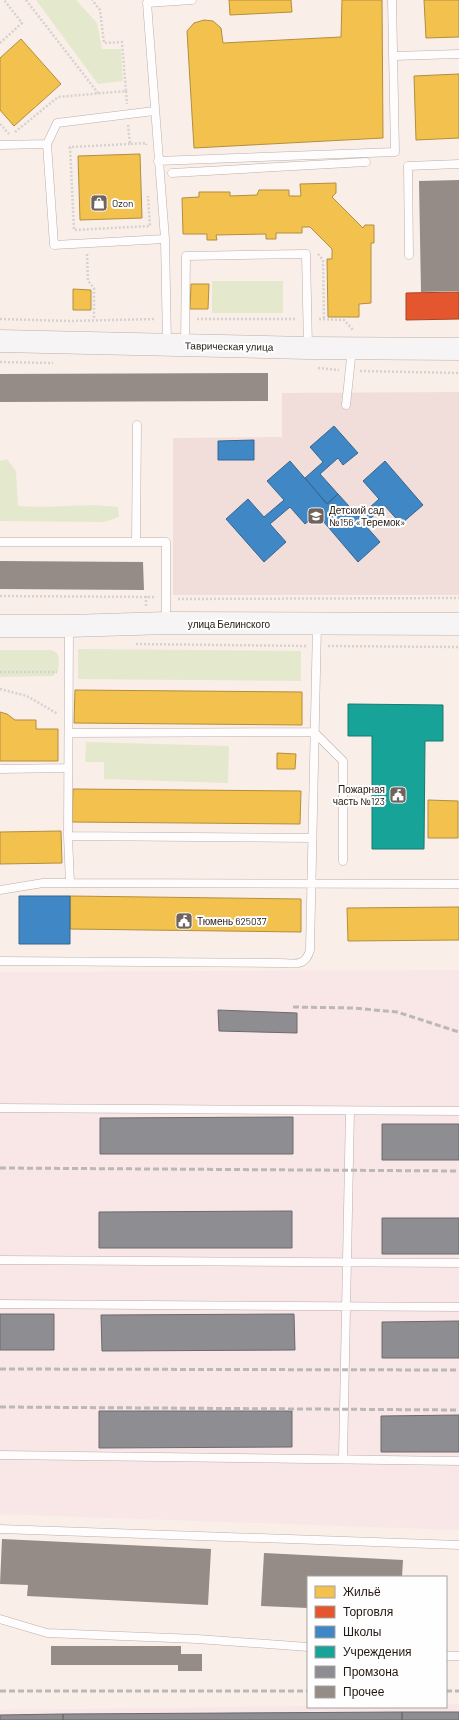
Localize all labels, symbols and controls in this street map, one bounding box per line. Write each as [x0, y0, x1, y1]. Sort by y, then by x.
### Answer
shop icon: Ozon [89, 193, 109, 213]
place label: Ozon [112, 197, 134, 209]
street label: Таврическая улица [185, 339, 274, 353]
place label: Детский сад №156 «Теремок» [329, 504, 405, 528]
school or university icon: Детский сад №156 «Теремок» [306, 506, 326, 526]
street label: улица Белинского [188, 618, 271, 630]
place label: Пожарная часть №123 [333, 783, 385, 807]
public building icon: Пожарная часть №123 [388, 785, 408, 805]
public building icon: Тюмень 625037 [174, 911, 194, 931]
place label: Тюмень 625037 [197, 915, 267, 927]
legend [307, 1576, 447, 1708]
text: Жильё [343, 1584, 381, 1598]
text: Торговля [343, 1604, 393, 1619]
text: Школы [343, 1624, 381, 1638]
text: Учреждения [343, 1644, 412, 1659]
text: Промзона [343, 1664, 399, 1679]
text: Прочее [343, 1684, 385, 1699]

